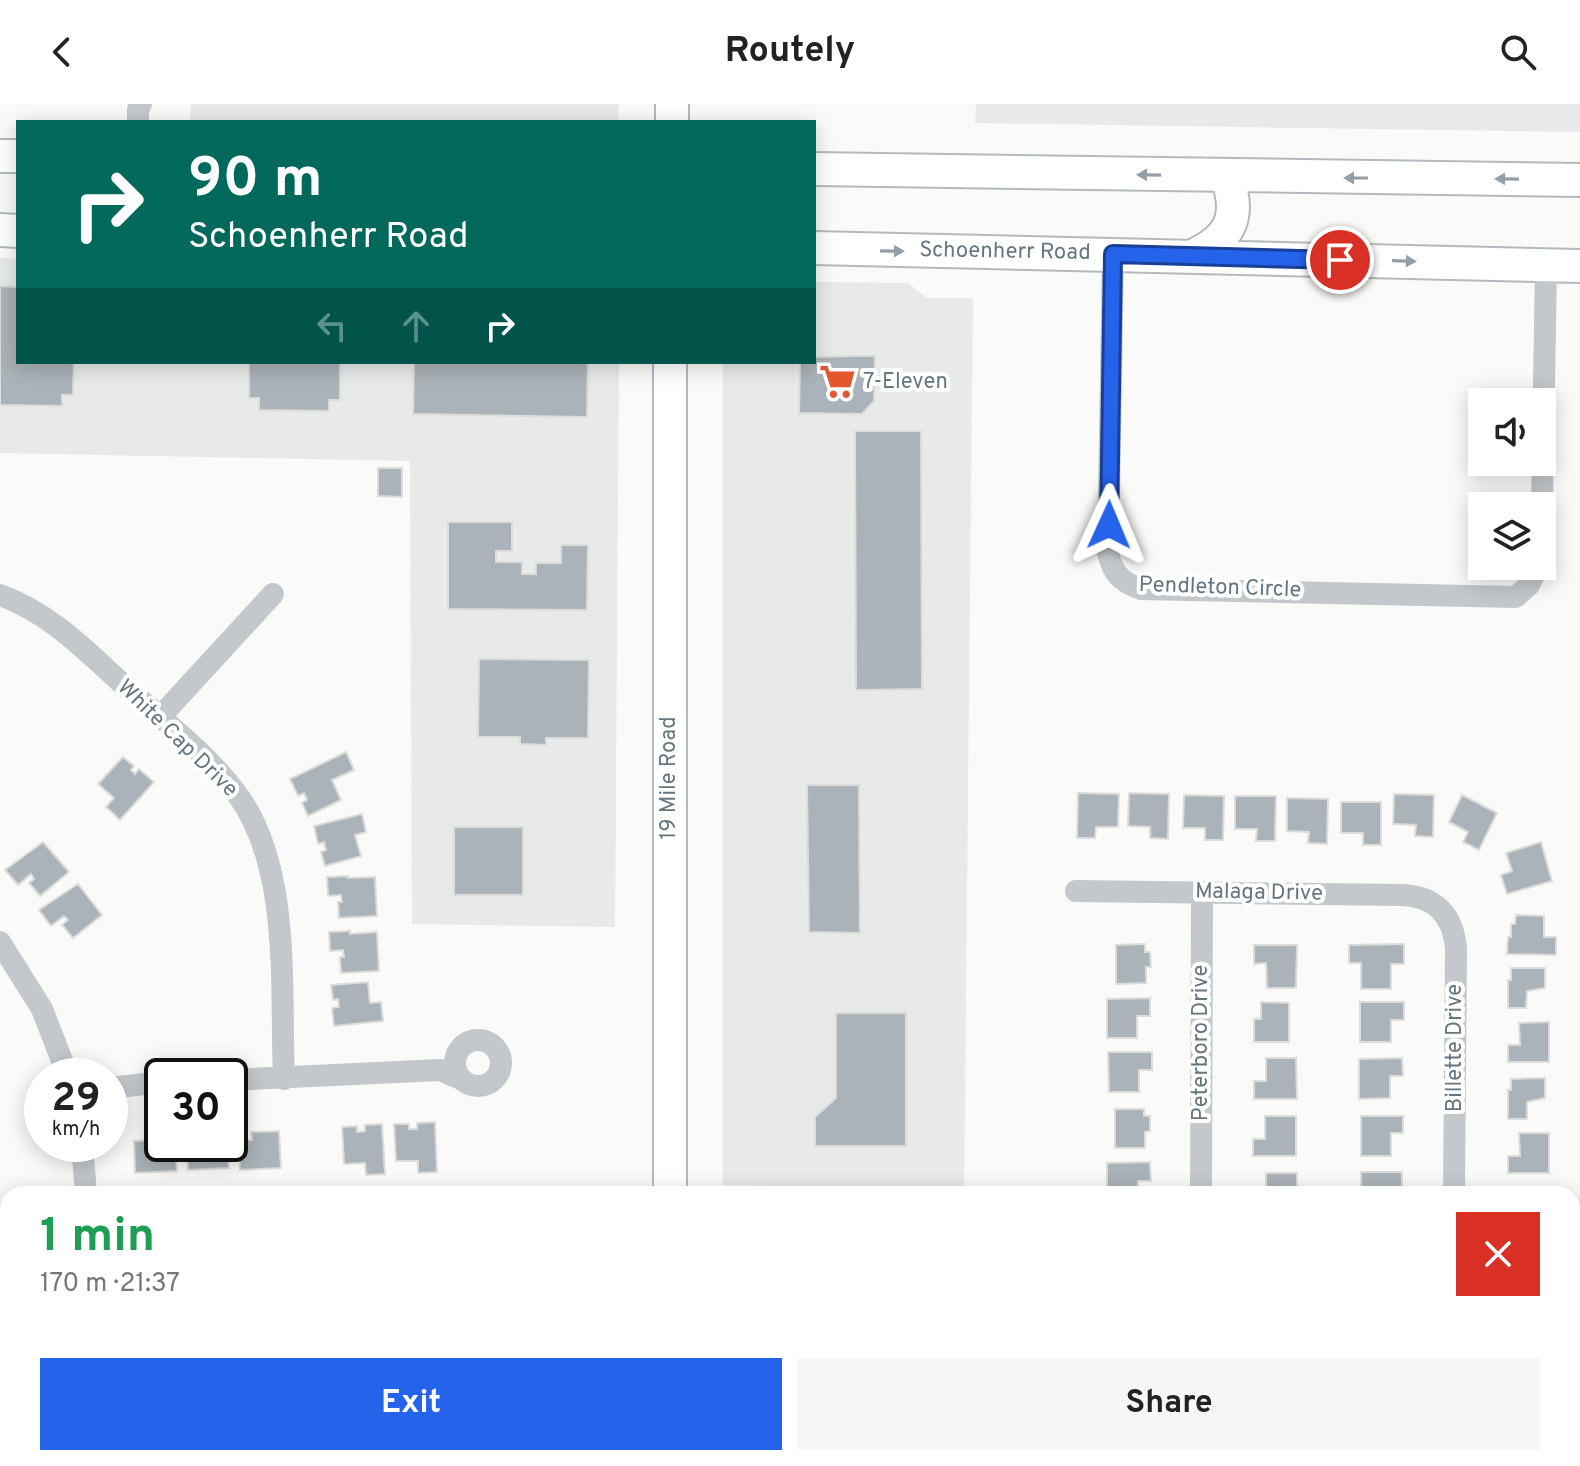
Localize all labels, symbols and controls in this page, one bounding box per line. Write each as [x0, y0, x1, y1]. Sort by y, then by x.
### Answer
text: Routely [725, 29, 855, 75]
icon: back [40, 30, 84, 74]
icon: search [1496, 30, 1540, 74]
text: 90 m [188, 146, 323, 216]
icon: right [56, 152, 160, 256]
one-way arrow [1136, 169, 1161, 182]
one-way arrow [1343, 172, 1368, 184]
one-way arrow [1494, 173, 1519, 185]
text: Schoenherr Road [188, 215, 469, 261]
pin [1306, 226, 1374, 294]
street label: Schoenherr Road [919, 237, 1091, 267]
icon: arrive [1318, 238, 1362, 282]
one-way arrow [880, 244, 905, 257]
one-way arrow [1392, 255, 1417, 268]
icon: left [310, 304, 354, 348]
icon: ahead [394, 304, 438, 348]
icon: right [478, 304, 522, 348]
supermarket icon: 7-Eleven [818, 363, 856, 401]
place label: 7-Eleven [863, 369, 948, 396]
map controls [1468, 388, 1556, 580]
button: sound [1468, 388, 1556, 476]
position arrow [1067, 483, 1151, 567]
button: layers [1468, 492, 1556, 580]
street label: Pendleton Circle [1138, 572, 1302, 604]
street label: White Cap Drive [111, 675, 243, 803]
street label: 19 Mile Road [656, 716, 683, 840]
street label: Malaga Drive [1195, 878, 1323, 908]
street label: Peterboro Drive [1188, 965, 1215, 1121]
street label: Billette Drive [1442, 984, 1469, 1112]
speed limit sign: 30 [144, 1058, 248, 1162]
text: 29 [51, 1075, 101, 1125]
text: km/h [52, 1117, 100, 1143]
text: 1 min [40, 1208, 155, 1268]
button: close [1456, 1212, 1540, 1296]
text: 170 m · 21:37 [40, 1268, 180, 1301]
button: Exit [40, 1358, 782, 1450]
button: Share [798, 1358, 1540, 1450]

